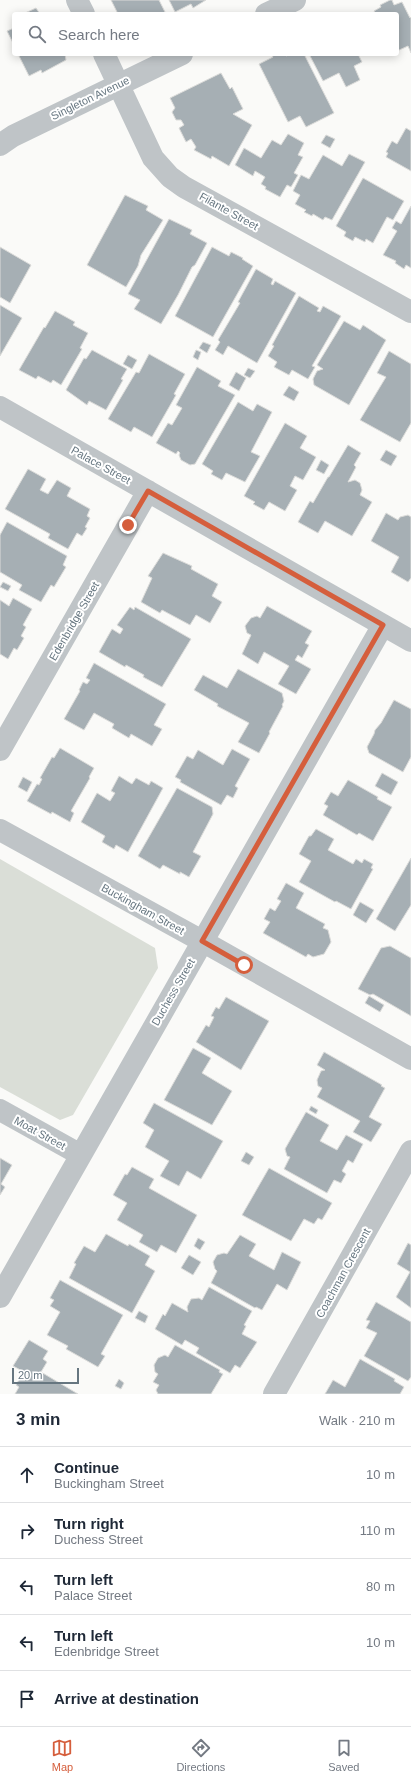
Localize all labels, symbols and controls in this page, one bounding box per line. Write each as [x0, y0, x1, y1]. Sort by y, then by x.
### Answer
search box [12, 12, 399, 56]
icon: search [26, 23, 48, 45]
text: Search here [58, 26, 140, 43]
street label: Singleton Avenue [49, 74, 131, 122]
street label: Filante Street [197, 190, 261, 232]
street label: Palace Street [69, 444, 133, 486]
route end [119, 516, 137, 534]
street label: Edenbridge Street [47, 580, 101, 662]
street label: Buckingham Street [99, 881, 187, 937]
street label: Duchess Street [149, 956, 197, 1028]
route start [235, 956, 253, 974]
street label: Moat Street [12, 1114, 68, 1152]
street label: Coachman Crescent [313, 1226, 373, 1320]
scale bar [12, 1366, 79, 1385]
text: 20 m [18, 1369, 42, 1381]
text: 3 min [16, 1410, 60, 1429]
text: Walk · 210 m [319, 1413, 395, 1428]
text: Continue [54, 1459, 119, 1476]
icon: ahead [16, 1464, 38, 1486]
text: 10 m [366, 1467, 395, 1482]
text: Buckingham Street [54, 1476, 164, 1491]
text: Turn right [54, 1515, 124, 1532]
icon: right [16, 1520, 38, 1542]
text: 110 m [360, 1523, 395, 1538]
text: Duchess Street [54, 1532, 143, 1547]
text: Turn left [54, 1571, 113, 1588]
icon: left [16, 1576, 38, 1598]
text: 80 m [366, 1579, 395, 1594]
text: Palace Street [54, 1588, 132, 1603]
text: Turn left [54, 1627, 113, 1644]
icon: left [16, 1632, 38, 1654]
text: 10 m [366, 1635, 395, 1650]
text: Edenbridge Street [54, 1644, 159, 1659]
icon: arrive [16, 1688, 38, 1710]
text: Arrive at destination [54, 1690, 199, 1707]
tab: Map [51, 1737, 73, 1773]
tab: Directions [176, 1737, 225, 1773]
tab: Saved [328, 1737, 359, 1773]

